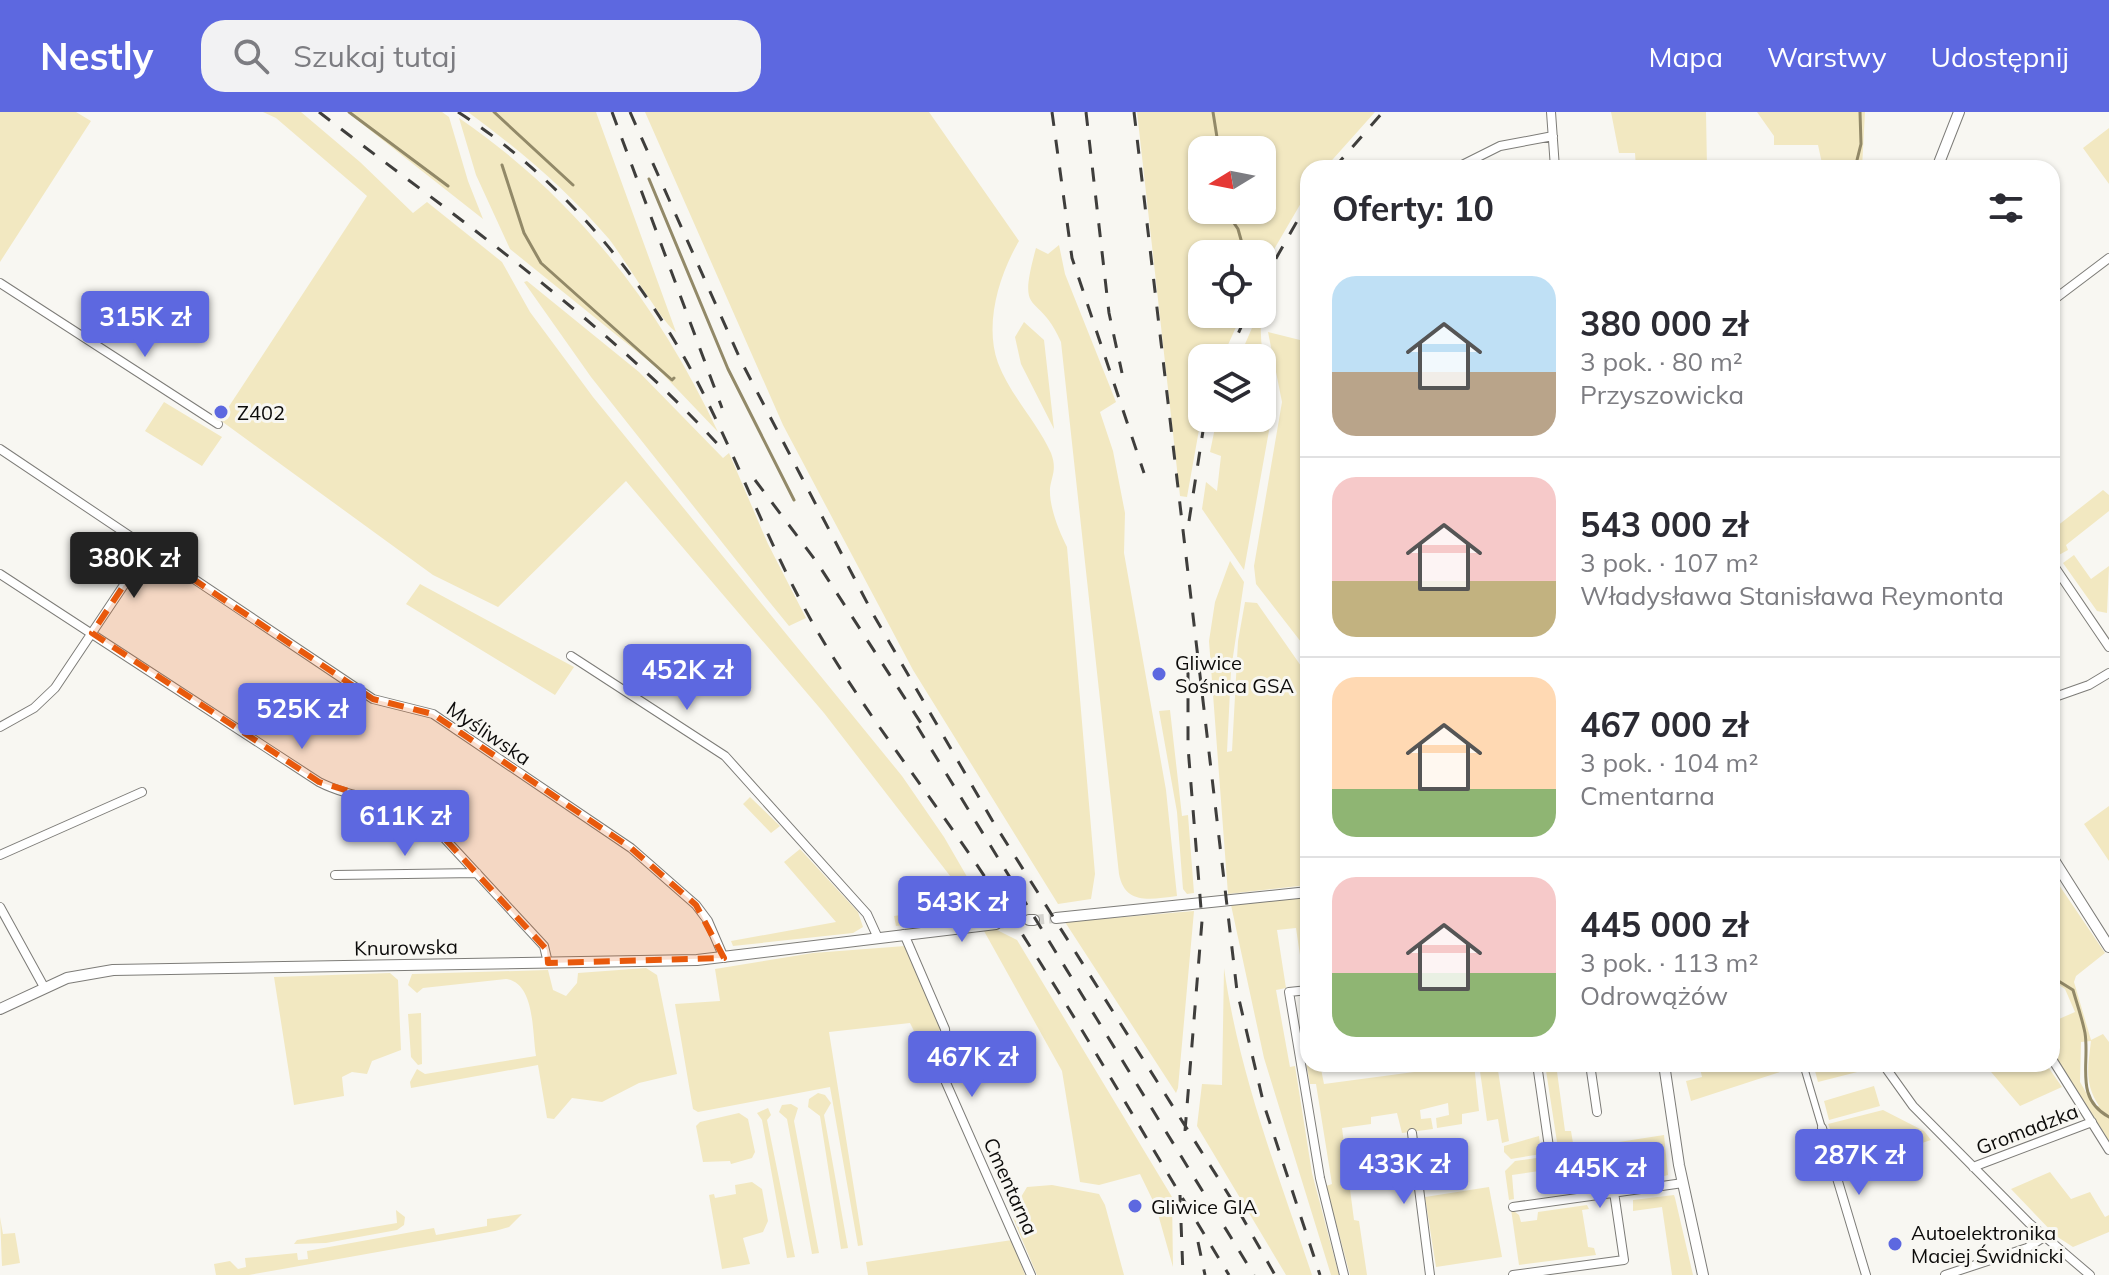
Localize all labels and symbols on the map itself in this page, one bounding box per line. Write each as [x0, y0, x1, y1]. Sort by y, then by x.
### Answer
north arrow [1188, 136, 1276, 224]
pin: 315K zł [71, 291, 219, 359]
place label: Z402 [237, 400, 285, 425]
marker: Z402 [212, 403, 230, 421]
pin: 380K zł [60, 532, 208, 600]
pin: 452K zł [613, 644, 761, 712]
place label: Gliwice Sośnica GSA [1175, 650, 1294, 698]
marker: Gliwice Sośnica GSA [1150, 665, 1168, 683]
pin: 525K zł [228, 683, 376, 751]
street label: Myśliwska [442, 696, 536, 770]
pin: 611K zł [331, 790, 479, 858]
pin: 543K zł [888, 876, 1036, 944]
street label: Knurowska [354, 934, 458, 960]
pin: 467K zł [898, 1031, 1046, 1099]
street label: Gromadzka [1972, 1098, 2082, 1160]
pin: 287K zł [1785, 1129, 1933, 1197]
street label: Cmentarna [978, 1133, 1044, 1239]
pin: 433K zł [1330, 1138, 1478, 1206]
pin: 445K zł [1526, 1142, 1674, 1210]
place label: Gliwice GlA [1151, 1194, 1257, 1219]
marker: Gliwice GlA [1126, 1197, 1144, 1215]
place label: Autoelektronika Maciej Świdnicki [1911, 1220, 2064, 1268]
marker: Autoelektronika Maciej Świdnicki [1886, 1235, 1904, 1253]

